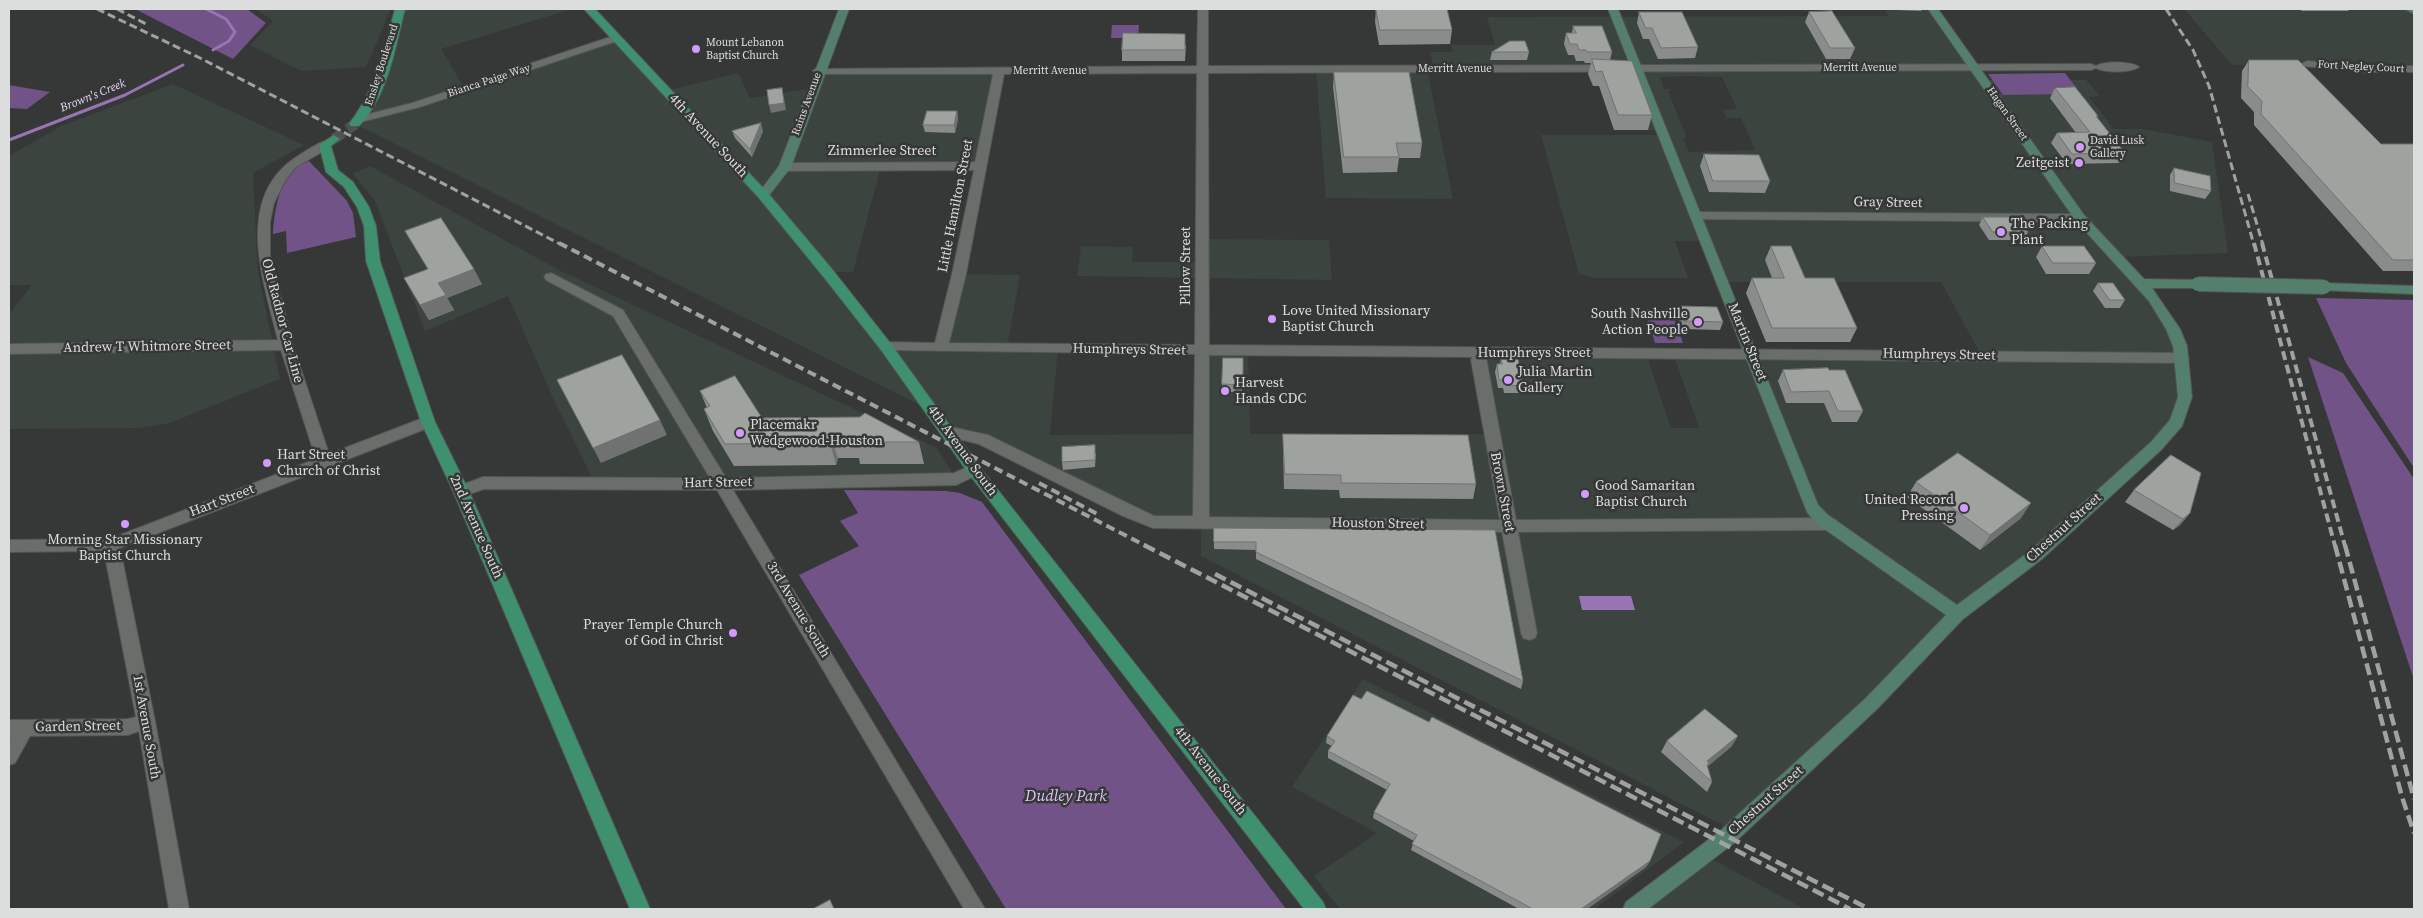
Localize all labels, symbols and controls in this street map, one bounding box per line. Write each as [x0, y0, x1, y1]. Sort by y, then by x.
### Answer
street label: Ensley Boulevard [363, 23, 401, 107]
place label: Mount Lebanon Baptist Church [706, 36, 784, 62]
marker: Mount Lebanon Baptist Church [690, 43, 702, 55]
street label: Fort Negley Court [2317, 58, 2405, 76]
street label: Bianca Paige Way [446, 61, 532, 101]
street label: Merritt Avenue [1823, 61, 1897, 75]
street label: Merritt Avenue [1418, 62, 1492, 76]
street label: Merritt Avenue [1013, 64, 1087, 78]
street label: Rains Avenue [789, 71, 825, 137]
water label: Brown's Creek [58, 76, 128, 116]
street label: Hagan Street [1984, 85, 2030, 143]
street label: 4th Avenue South [665, 91, 751, 181]
place label: David Lusk Gallery [2090, 134, 2144, 160]
street label: Little Hamilton Street [935, 138, 977, 274]
marker: David Lusk Gallery [2074, 141, 2086, 153]
street label: Zimmerlee Street [828, 143, 936, 159]
place label: Zeitgeist [2016, 155, 2069, 171]
marker: Zeitgeist [2073, 157, 2085, 169]
street label: Gray Street [1853, 194, 1923, 212]
place label: The Packing Plant [2011, 216, 2088, 248]
marker: The Packing Plant [1995, 226, 2007, 238]
street label: Pillow Street [1178, 227, 1194, 305]
street label: Old Radnor Car Line [257, 257, 307, 385]
street label: Martin Street [1724, 301, 1770, 383]
place label: Love United Missionary Baptist Church [1282, 303, 1430, 336]
place label: South Nashville Action People [1591, 306, 1688, 338]
marker: Love United Missionary Baptist Church [1266, 313, 1278, 325]
marker: South Nashville Action People [1692, 316, 1704, 328]
street label: Andrew T Whitmore Street [63, 337, 231, 357]
street label: Humphreys Street [1072, 341, 1186, 359]
street label: Humphreys Street [1477, 345, 1591, 361]
street label: Humphreys Street [1882, 346, 1996, 364]
place label: Julia Martin Gallery [1518, 364, 1593, 397]
marker: Julia Martin Gallery [1502, 374, 1514, 386]
place label: Harvest Hands CDC [1235, 375, 1306, 408]
marker: Harvest Hands CDC [1219, 385, 1231, 397]
street label: 4th Avenue South [923, 402, 1001, 500]
place label: Placemakr Wedgewood-Houston [750, 417, 883, 450]
marker: Placemakr Wedgewood-Houston [734, 427, 746, 439]
place label: Hart Street Church of Christ [277, 447, 380, 480]
street label: Brown Street [1486, 451, 1518, 533]
marker: Hart Street Church of Christ [261, 457, 273, 469]
street label: 2nd Avenue South [446, 473, 506, 581]
street label: Hart Street [684, 474, 752, 492]
place label: Good Samaritan Baptist Church [1595, 478, 1695, 511]
street label: Hart Street [187, 481, 257, 521]
marker: Good Samaritan Baptist Church [1579, 488, 1591, 500]
street label: Chestnut Street [2023, 490, 2105, 566]
place label: United Record Pressing [1864, 492, 1954, 524]
marker: United Record Pressing [1958, 502, 1970, 514]
street label: Houston Street [1332, 515, 1424, 533]
marker: Morning Star Missionary Baptist Church [119, 518, 131, 530]
place label: Morning Star Missionary Baptist Church [47, 532, 203, 564]
street label: 3rd Avenue South [763, 559, 833, 661]
place label: Prayer Temple Church of God in Christ [583, 617, 723, 650]
marker: Prayer Temple Church of God in Christ [727, 627, 739, 639]
street label: 1st Avenue South [129, 673, 163, 781]
street label: Garden Street [35, 718, 121, 736]
street label: 4th Avenue South [1170, 723, 1250, 819]
street label: Chestnut Street [1725, 763, 1807, 839]
park label: Dudley Park [1025, 787, 1107, 807]

